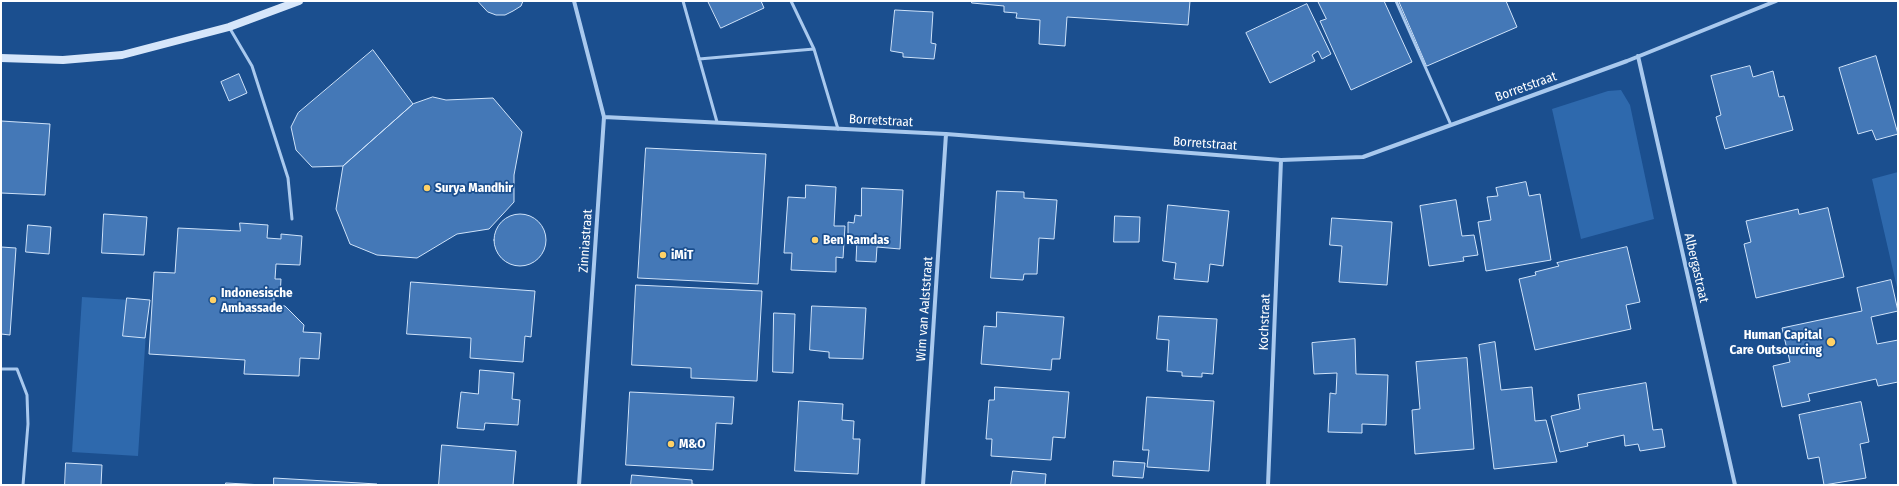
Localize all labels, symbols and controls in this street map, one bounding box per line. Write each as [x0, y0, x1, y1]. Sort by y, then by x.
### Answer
street label: Borretstraat [1493, 69, 1559, 105]
street label: Borretstraat [849, 112, 913, 130]
street label: Borretstraat [1172, 134, 1238, 154]
place label: Surya Mandhir [435, 180, 513, 196]
marker: Surya Mandhir [422, 183, 432, 193]
street label: Zinniastraat [576, 209, 596, 273]
place label: Ben Ramdas [823, 232, 889, 248]
street label: Albergastraat [1680, 232, 1712, 304]
marker: Ben Ramdas [810, 235, 820, 245]
place label: iMiT [671, 247, 693, 263]
marker: iMiT [658, 250, 668, 260]
street label: Wim van Aalststraat [914, 256, 936, 362]
place label: Indonesische Ambassade [221, 285, 293, 316]
street label: Kochstraat [1256, 293, 1274, 351]
marker: Indonesische Ambassade [208, 295, 218, 305]
place label: Human Capital Care Outsourcing [1730, 327, 1822, 358]
marker: Human Capital Care Outsourcing [1825, 336, 1837, 348]
place label: M&O [679, 436, 706, 452]
marker: M&O [666, 439, 676, 449]

